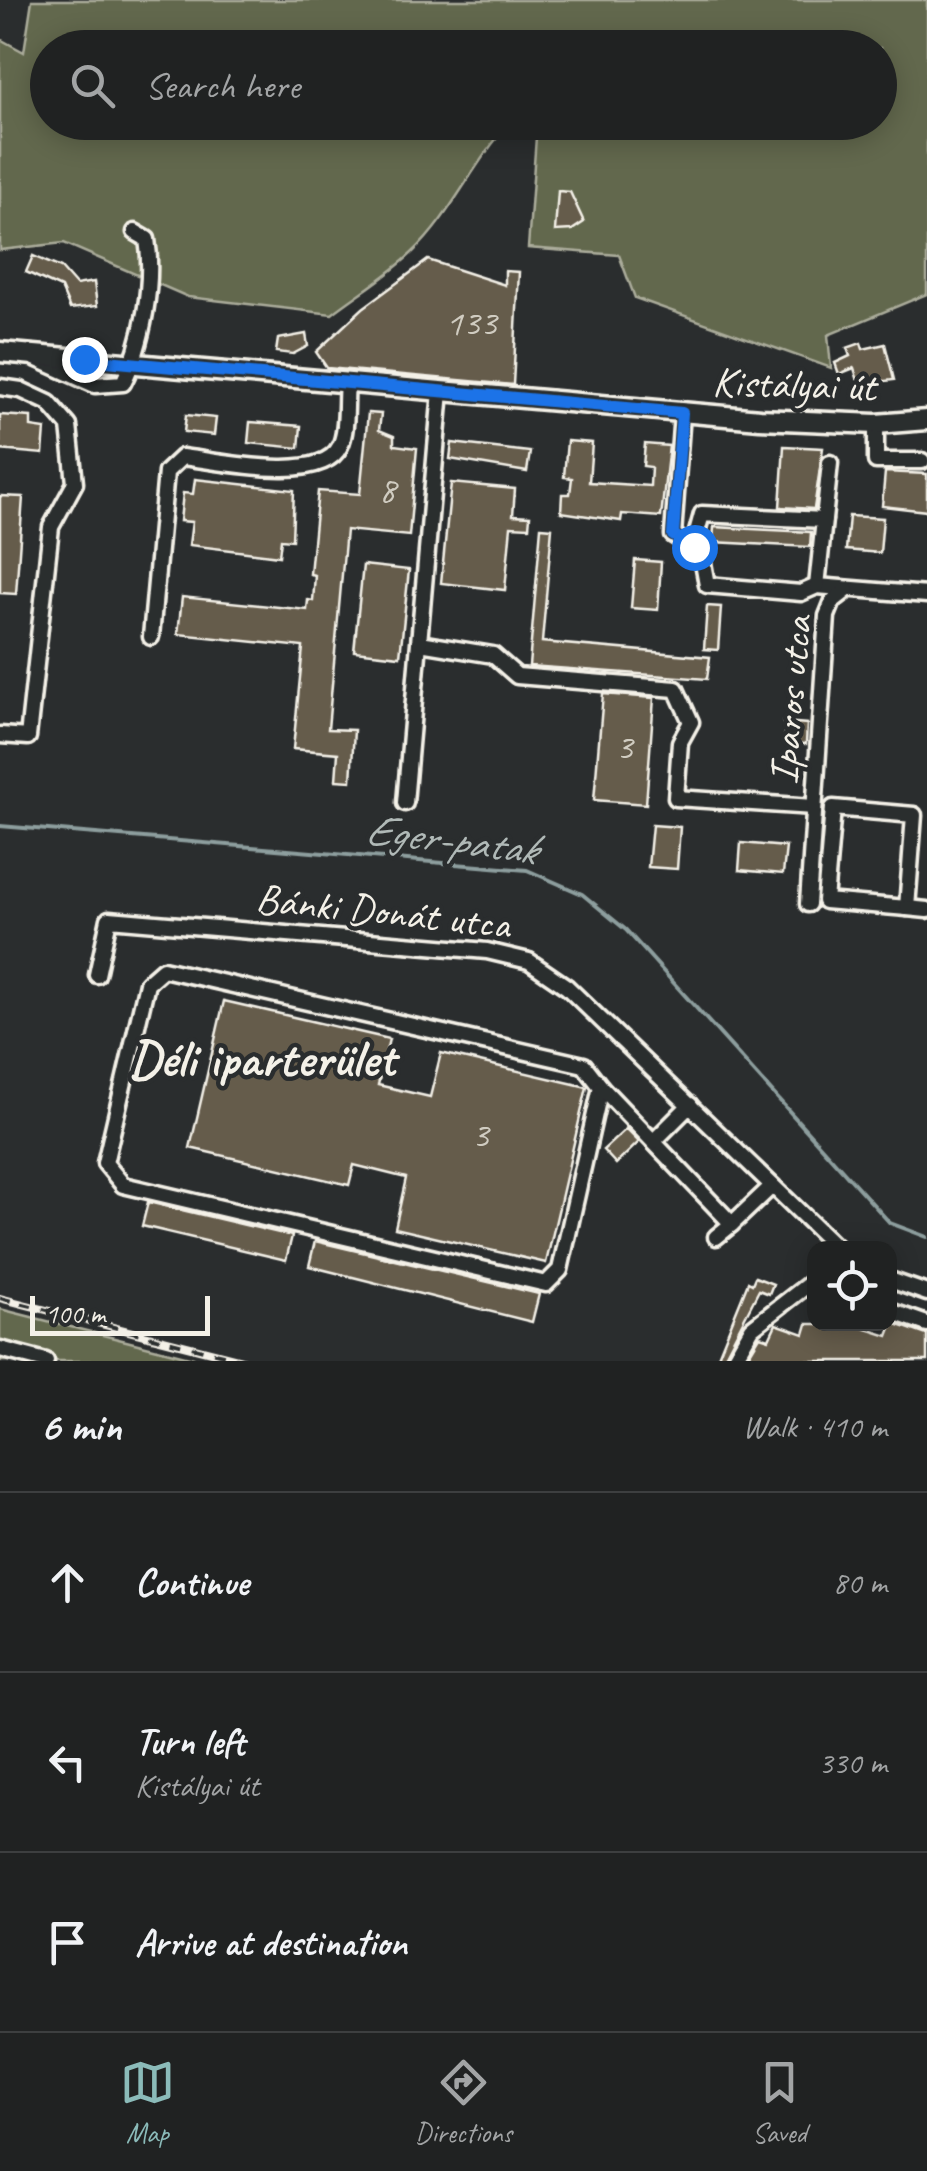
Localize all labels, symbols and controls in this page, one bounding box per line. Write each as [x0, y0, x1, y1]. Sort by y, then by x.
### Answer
search box [30, 30, 897, 140]
icon: search [65, 58, 120, 113]
text: Search here [145, 62, 300, 109]
house number: 133 [445, 299, 500, 346]
route end [62, 337, 108, 383]
street label: Kistályai út [712, 355, 880, 414]
house number: 8 [378, 466, 399, 513]
route start [672, 525, 718, 571]
street label: Iparos utca [757, 611, 824, 786]
house number: 3 [615, 723, 635, 770]
water label: Eger-patak [362, 801, 548, 879]
street label: Bánki Donát utca [253, 872, 515, 951]
district label: Déli iparterület [129, 1026, 401, 1092]
house number: 3 [471, 1111, 491, 1158]
map controls [807, 1241, 897, 1331]
button: locate [807, 1241, 897, 1331]
scale bar [30, 1291, 210, 1336]
text: 100 m [45, 1296, 105, 1331]
text: 6 min [40, 1400, 121, 1453]
text: Walk · 410 m [743, 1406, 887, 1447]
icon: ahead [40, 1555, 95, 1610]
text: Continue [135, 1559, 249, 1606]
text: 80 m [833, 1562, 887, 1603]
text: Turn left [135, 1718, 245, 1765]
icon: left [40, 1735, 95, 1790]
text: 330 m [818, 1742, 887, 1783]
text: Kistályai út [135, 1765, 259, 1806]
icon: arrive [40, 1915, 95, 1970]
text: Arrive at destination [135, 1919, 407, 1966]
tab: Map [120, 2055, 175, 2150]
tab: Directions [415, 2055, 512, 2150]
tab: Saved [752, 2055, 807, 2150]

